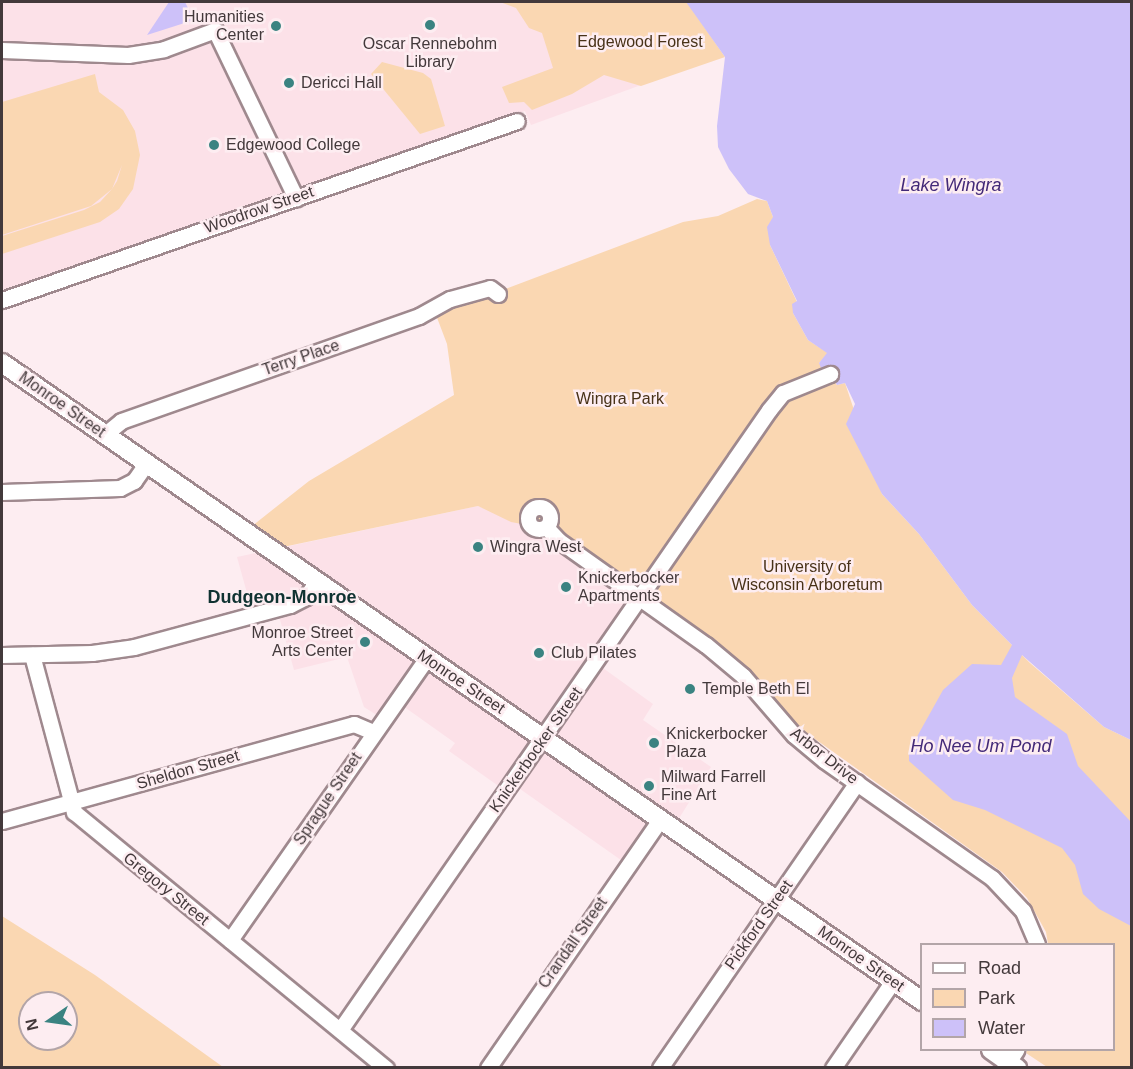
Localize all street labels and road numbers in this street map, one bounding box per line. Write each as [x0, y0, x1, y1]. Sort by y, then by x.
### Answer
street label: Woodrow Street [202, 182, 316, 238]
street label: Terry Place [260, 336, 342, 380]
street label: Monroe Street [15, 368, 109, 442]
street label: Monroe Street [414, 646, 508, 718]
street label: Knickerbocker Street [486, 684, 586, 816]
street label: Arbor Drive [786, 724, 862, 788]
street label: Sheldon Street [134, 746, 242, 794]
street label: Sprague Street [290, 749, 366, 849]
street label: Gregory Street [119, 849, 213, 929]
street label: Pickford Street [721, 877, 797, 973]
street label: Crandall Street [535, 894, 611, 992]
street label: Monroe Street [814, 922, 908, 996]

